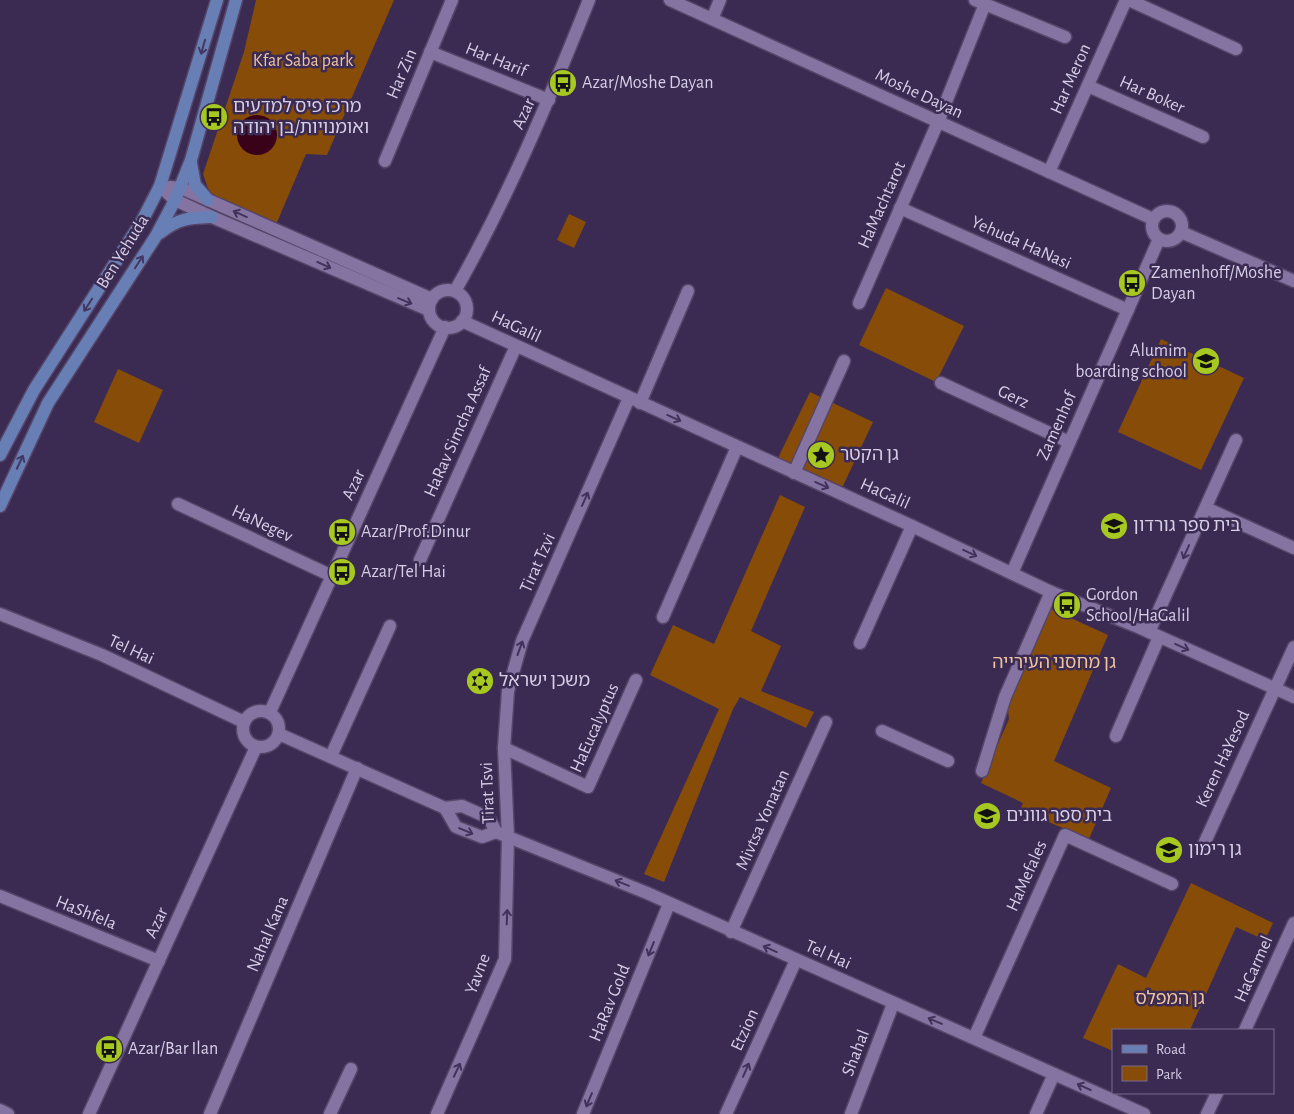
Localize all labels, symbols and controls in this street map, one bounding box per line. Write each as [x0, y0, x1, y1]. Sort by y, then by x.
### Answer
one-way arrow [198, 38, 208, 54]
street label: Har Harif [463, 40, 531, 81]
street label: Har Meron [1048, 41, 1094, 117]
street label: Har Zin [384, 47, 420, 101]
park label: Kfar Saba park [253, 52, 354, 70]
street label: Moshe Dayan [872, 66, 966, 122]
bus stop icon: Azar/Moshe Dayan [548, 68, 578, 98]
street label: Har Boker [1117, 73, 1187, 117]
place label: Azar/Moshe Dayan [582, 74, 713, 92]
street label: Azar [509, 96, 539, 132]
place label: מרכז פיס למדעים ואומנויות/בן יהודה [233, 97, 369, 137]
bus stop icon: מרכז פיס למדעים ואומנויות/בן יהודה [199, 102, 229, 132]
street label: HaMachtarot [855, 159, 909, 251]
one-way arrow [233, 209, 248, 219]
street label: Ben Yehuda [93, 212, 153, 292]
street label: Yehuda HaNasi [968, 213, 1074, 273]
one-way arrow [134, 255, 144, 269]
one-way arrow [316, 261, 331, 271]
place label: Zamenhoff/Moshe Dayan [1151, 264, 1282, 303]
bus stop icon: Zamenhoff/Moshe Dayan [1117, 268, 1147, 298]
one-way arrow [397, 297, 412, 306]
one-way arrow [83, 298, 93, 312]
street label: HaGalil [489, 308, 543, 346]
place label: Alumim boarding school [1075, 342, 1187, 381]
school or university icon: Alumim boarding school [1191, 346, 1221, 376]
street label: HaRav Simcha Assaf [421, 363, 495, 500]
street label: Gerz [995, 382, 1031, 412]
street label: Zamenhof [1034, 388, 1081, 463]
one-way arrow [666, 414, 681, 424]
place icon: גן הקטר [806, 440, 836, 470]
place label: גן הקטר [840, 446, 899, 464]
one-way arrow [16, 455, 25, 470]
street label: Azar [339, 467, 369, 503]
street label: HaGalil [857, 475, 913, 513]
one-way arrow [814, 481, 829, 490]
one-way arrow [580, 492, 590, 507]
street label: HaNegev [229, 502, 296, 546]
school or university icon: בית ספר גורדון [1099, 511, 1129, 541]
bus stop icon: Azar/Prof.Dinur [327, 517, 357, 547]
place label: בית ספר גורדון [1133, 517, 1241, 535]
place label: Azar/Prof.Dinur [361, 523, 470, 541]
street label: Tirat Tzvi [517, 531, 559, 595]
one-way arrow [1180, 544, 1190, 559]
one-way arrow [962, 548, 977, 558]
bus stop icon: Azar/Tel Hai [327, 557, 357, 587]
place label: Azar/Tel Hai [361, 563, 446, 581]
place label: Gordon School/HaGalil [1086, 586, 1190, 625]
bus stop icon: Gordon School/HaGalil [1052, 590, 1082, 620]
street label: Tel Hai [105, 632, 157, 668]
one-way arrow [516, 641, 525, 657]
one-way arrow [1174, 643, 1189, 653]
park label: גן מחסני העירייה [992, 654, 1116, 672]
synagogue icon: משכן ישראל [465, 666, 495, 696]
place label: משכן ישראל [499, 671, 590, 690]
street label: HaEucalyptus [567, 681, 623, 775]
street label: Keren HaYesod [1193, 708, 1253, 810]
street label: Tirat Tsvi [478, 762, 498, 824]
street label: Mivtsa Yonatan [733, 767, 793, 873]
school or university icon: בית ספר גוונים [972, 801, 1002, 831]
place label: בית ספר גוונים [1006, 807, 1112, 825]
one-way arrow [458, 826, 473, 836]
school or university icon: גן רימון [1154, 835, 1184, 865]
street label: HaMefales [1003, 838, 1051, 914]
place label: גן רימון [1188, 841, 1242, 859]
one-way arrow [615, 878, 630, 887]
street label: HaShfela [53, 893, 119, 933]
street label: Nahal Kana [244, 893, 292, 975]
street label: Azar [142, 905, 172, 941]
one-way arrow [502, 909, 511, 925]
street label: HaCarmel [1231, 933, 1277, 1005]
street label: Tel Hai [802, 937, 854, 973]
one-way arrow [645, 941, 655, 956]
one-way arrow [763, 943, 778, 953]
street label: Yavne [462, 951, 494, 997]
street label: HaRav Gold [586, 962, 634, 1044]
park label: גן המפלס [1135, 989, 1205, 1008]
street label: Etzion [728, 1006, 762, 1054]
one-way arrow [928, 1016, 943, 1026]
street label: Shahal [839, 1027, 873, 1079]
legend [1112, 1029, 1274, 1094]
bus stop icon: Azar/Bar Ilan [94, 1034, 124, 1064]
place label: Azar/Bar Ilan [128, 1040, 218, 1058]
text: Road [1156, 1042, 1186, 1057]
one-way arrow [453, 1063, 463, 1078]
one-way arrow [741, 1063, 751, 1078]
text: Park [1156, 1067, 1182, 1082]
one-way arrow [1077, 1082, 1092, 1092]
one-way arrow [584, 1092, 594, 1107]

